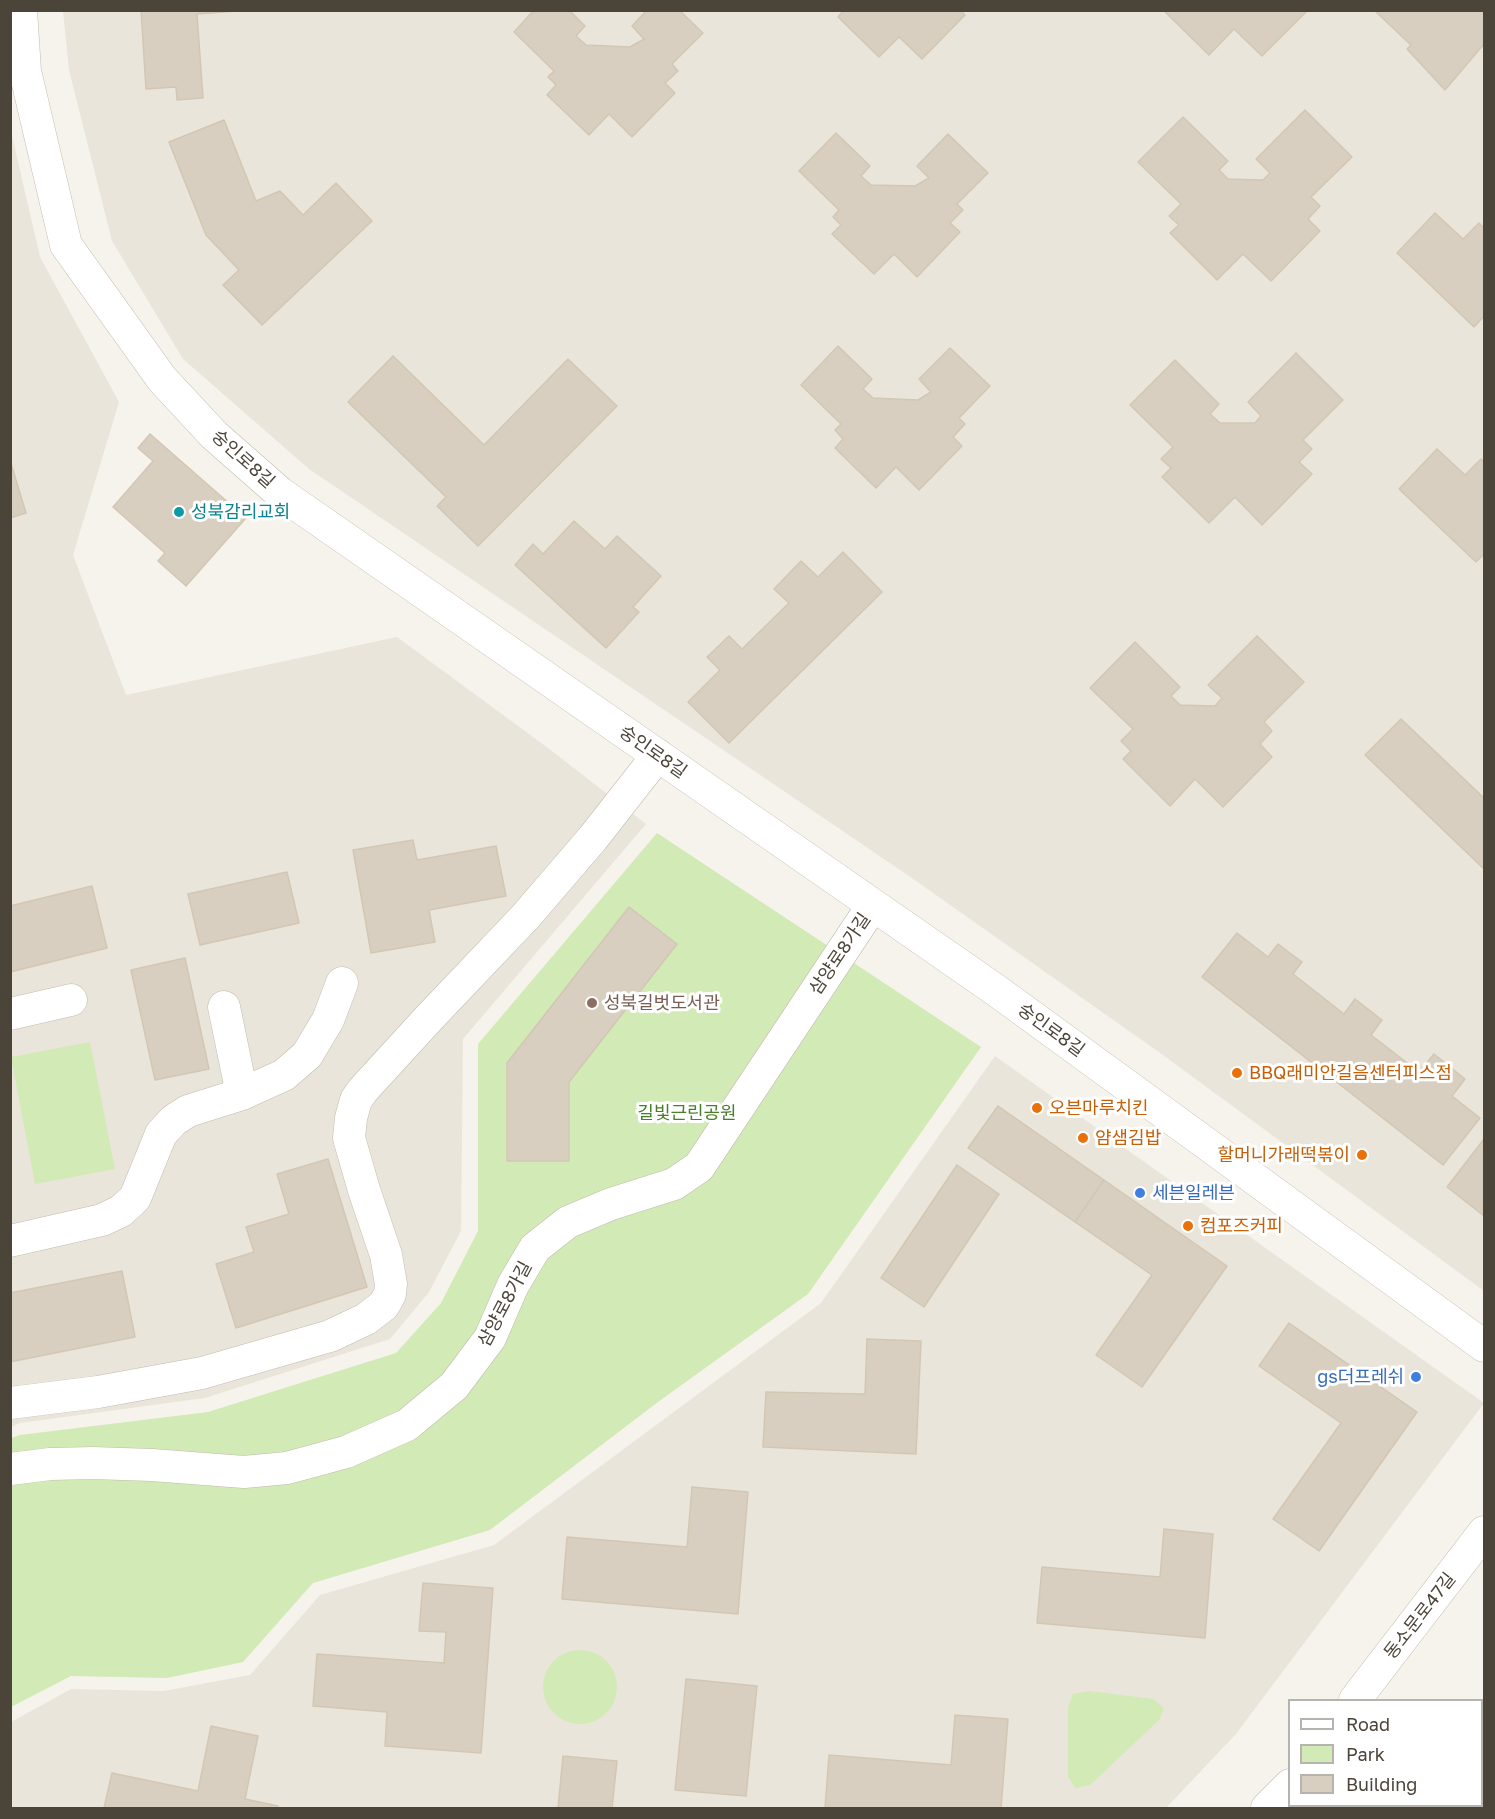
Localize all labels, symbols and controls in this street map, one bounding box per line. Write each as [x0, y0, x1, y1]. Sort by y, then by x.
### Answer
street label: 숭인로8길 [207, 425, 279, 493]
place label: 성북감리교회 [191, 501, 290, 523]
marker: 성북감리교회 [172, 505, 186, 519]
street label: 숭인로8길 [615, 721, 691, 783]
street label: 삼양로8가길 [805, 909, 875, 999]
place label: 성북길벗도서관 [604, 992, 720, 1014]
marker: 성북길벗도서관 [585, 996, 599, 1010]
street label: 숭인로8길 [1013, 999, 1089, 1061]
place label: BBQ래미안길음센터피스점 [1249, 1062, 1452, 1084]
marker: BBQ래미안길음센터피스점 [1230, 1066, 1244, 1080]
place label: 오븐마루치킨 [1049, 1097, 1148, 1119]
marker: 오븐마루치킨 [1030, 1101, 1044, 1115]
park label: 길빛근린공원 [637, 1102, 737, 1124]
place label: 얌샘김밥 [1095, 1127, 1161, 1149]
marker: 얌샘김밥 [1076, 1131, 1090, 1145]
place label: 할머니가래떡볶이 [1218, 1144, 1350, 1166]
marker: 할머니가래떡볶이 [1355, 1148, 1369, 1162]
place label: 세븐일레븐 [1152, 1182, 1235, 1204]
marker: 세븐일레븐 [1133, 1186, 1147, 1200]
place label: 컴포즈커피 [1200, 1215, 1283, 1237]
marker: 컴포즈커피 [1181, 1219, 1195, 1233]
street label: 삼양로8가길 [473, 1258, 537, 1350]
place label: gs더프레쉬 [1317, 1366, 1404, 1388]
marker: gs더프레쉬 [1409, 1370, 1423, 1384]
street label: 동소문로47길 [1380, 1569, 1460, 1663]
legend [1288, 1699, 1483, 1807]
text: Road [1346, 1713, 1390, 1735]
text: Park [1346, 1743, 1385, 1765]
text: Building [1346, 1773, 1417, 1795]

